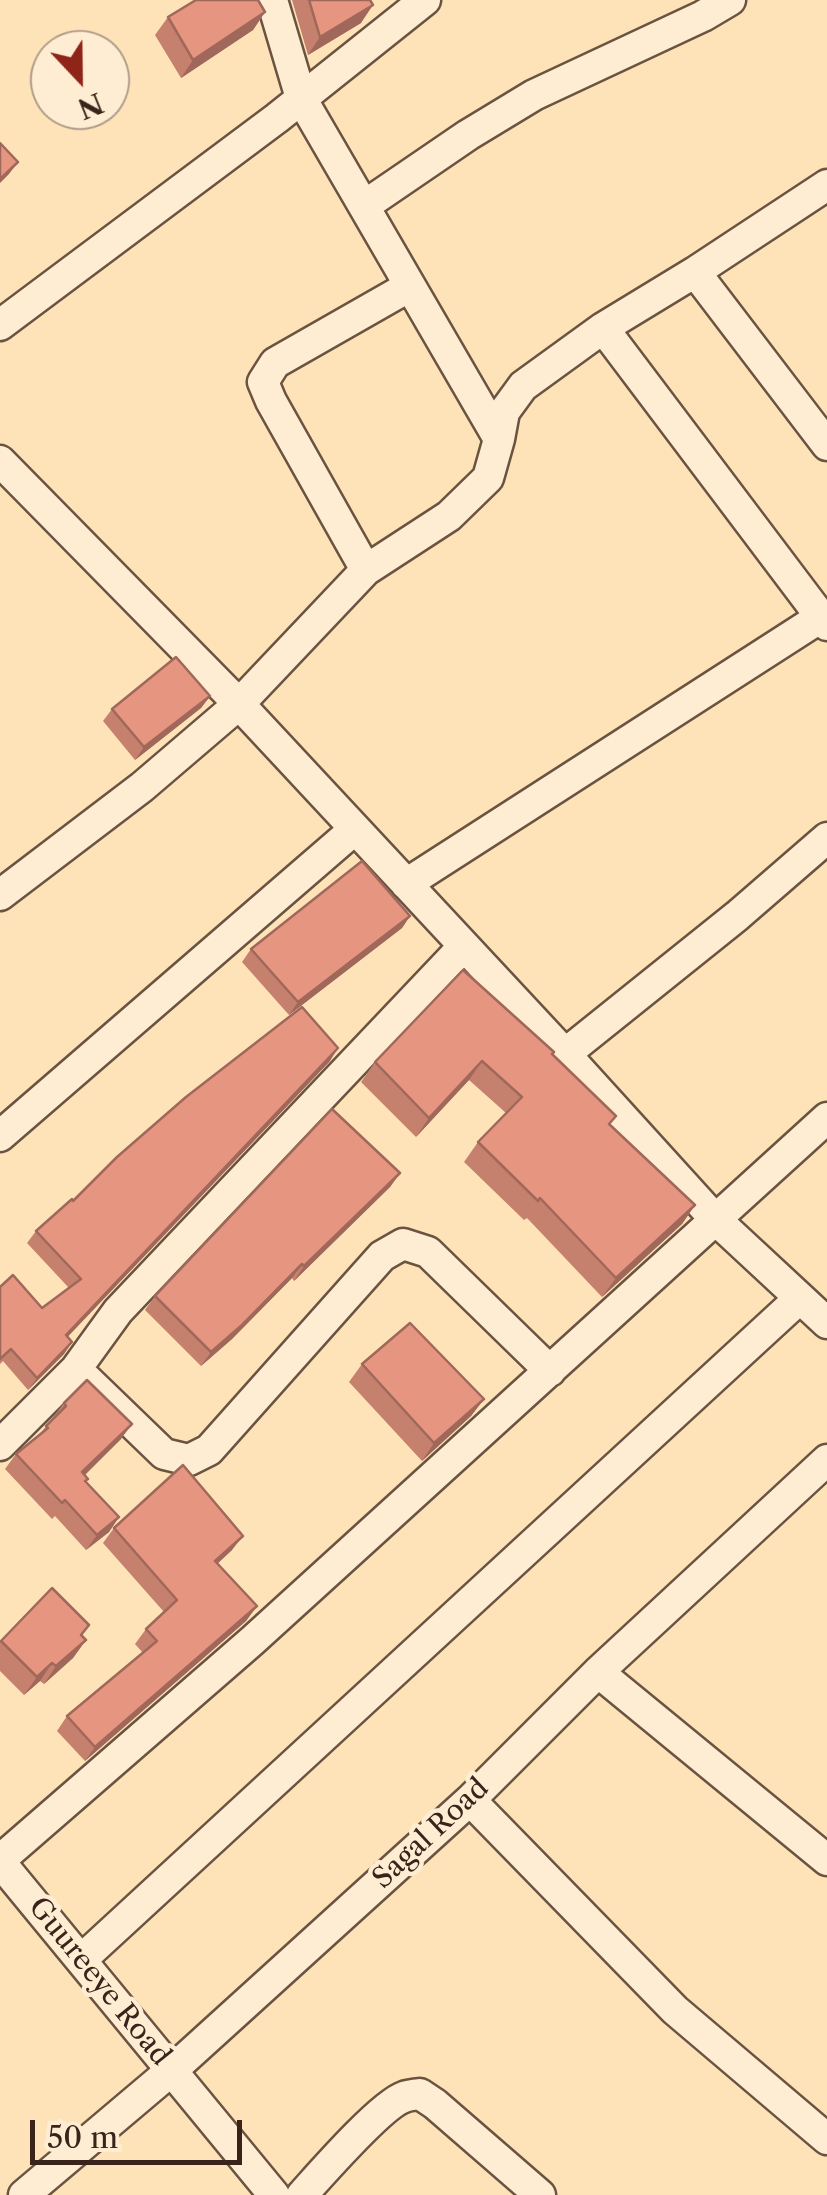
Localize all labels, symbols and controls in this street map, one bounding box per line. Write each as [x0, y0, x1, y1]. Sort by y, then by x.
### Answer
north arrow [30, 30, 130, 130]
text: N [73, 86, 108, 126]
street label: Sagal Road [366, 1772, 496, 1896]
street label: Guureeye Road [21, 1891, 177, 2073]
scale bar [35, 2100, 248, 2162]
text: 50 m [47, 2119, 118, 2156]

